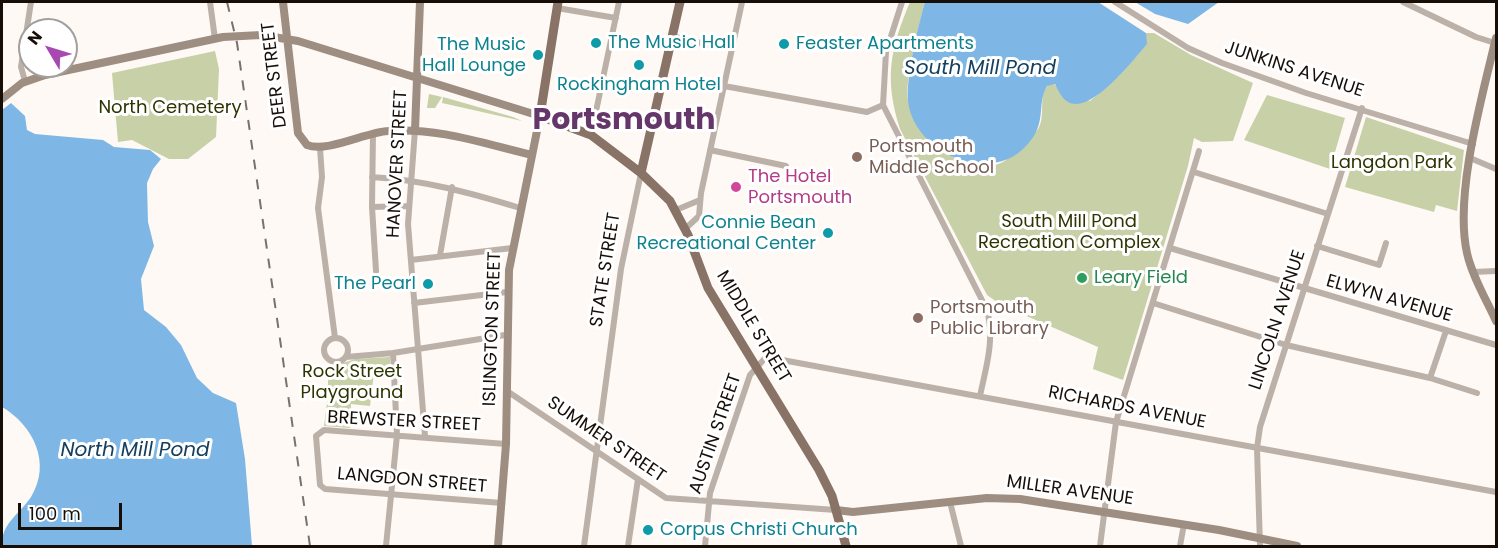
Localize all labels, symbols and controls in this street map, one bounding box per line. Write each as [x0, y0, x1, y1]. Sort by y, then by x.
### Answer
north arrow [18, 18, 78, 78]
street label: DEER STREET [258, 21, 292, 129]
text: N [22, 26, 48, 50]
place label: The Music Hall [608, 32, 735, 54]
place label: Feaster Apartments [796, 33, 974, 55]
place label: The Music Hall Lounge [422, 34, 526, 76]
marker: The Music Hall [589, 36, 603, 50]
marker: Feaster Apartments [777, 37, 791, 51]
street label: JUNKINS AVENUE [1222, 37, 1366, 103]
marker: The Music Hall Lounge [531, 48, 545, 62]
water label: South Mill Pond [904, 57, 1056, 81]
marker: Rockingham Hotel [632, 58, 646, 72]
place label: Rockingham Hotel [557, 74, 721, 96]
street label: HANOVER STREET [383, 90, 413, 238]
park label: North Cemetery [98, 97, 242, 119]
district label: Portsmouth [532, 103, 716, 139]
place label: Portsmouth Middle School [869, 136, 994, 178]
marker: Portsmouth Middle School [850, 150, 864, 164]
park label: Langdon Park [1331, 152, 1453, 174]
place label: The Hotel Portsmouth [748, 166, 852, 208]
marker: The Hotel Portsmouth [729, 180, 743, 194]
street label: STATE STREET [586, 211, 626, 329]
park label: South Mill Pond Recreation Complex [978, 211, 1160, 254]
place label: Connie Bean Recreational Center [637, 212, 816, 254]
marker: Connie Bean Recreational Center [821, 226, 835, 240]
street label: LINCOLN AVENUE [1245, 247, 1311, 393]
street label: ISLINGTON STREET [480, 251, 506, 407]
street label: MIDDLE STREET [711, 267, 795, 387]
place label: Leary Field [1094, 267, 1188, 289]
marker: Leary Field [1075, 271, 1089, 285]
street label: ELWYN AVENUE [1323, 271, 1455, 327]
place label: The Pearl [334, 273, 416, 295]
marker: The Pearl [421, 277, 435, 291]
place label: Portsmouth Public Library [930, 297, 1049, 340]
marker: Portsmouth Public Library [911, 311, 925, 325]
park label: Rock Street Playground [301, 361, 403, 404]
street label: AUSTIN STREET [685, 371, 747, 497]
street label: RICHARDS AVENUE [1046, 382, 1208, 434]
street label: SUMMER STREET [543, 392, 669, 488]
street label: BREWSTER STREET [327, 407, 481, 437]
water label: North Mill Pond [61, 439, 209, 463]
street label: LANGDON STREET [336, 464, 488, 498]
street label: MILLER AVENUE [1005, 471, 1135, 511]
scale bar [21, 491, 124, 529]
text: 100 m [29, 501, 81, 526]
place label: Corpus Christi Church [660, 519, 858, 541]
marker: Corpus Christi Church [641, 523, 655, 537]

